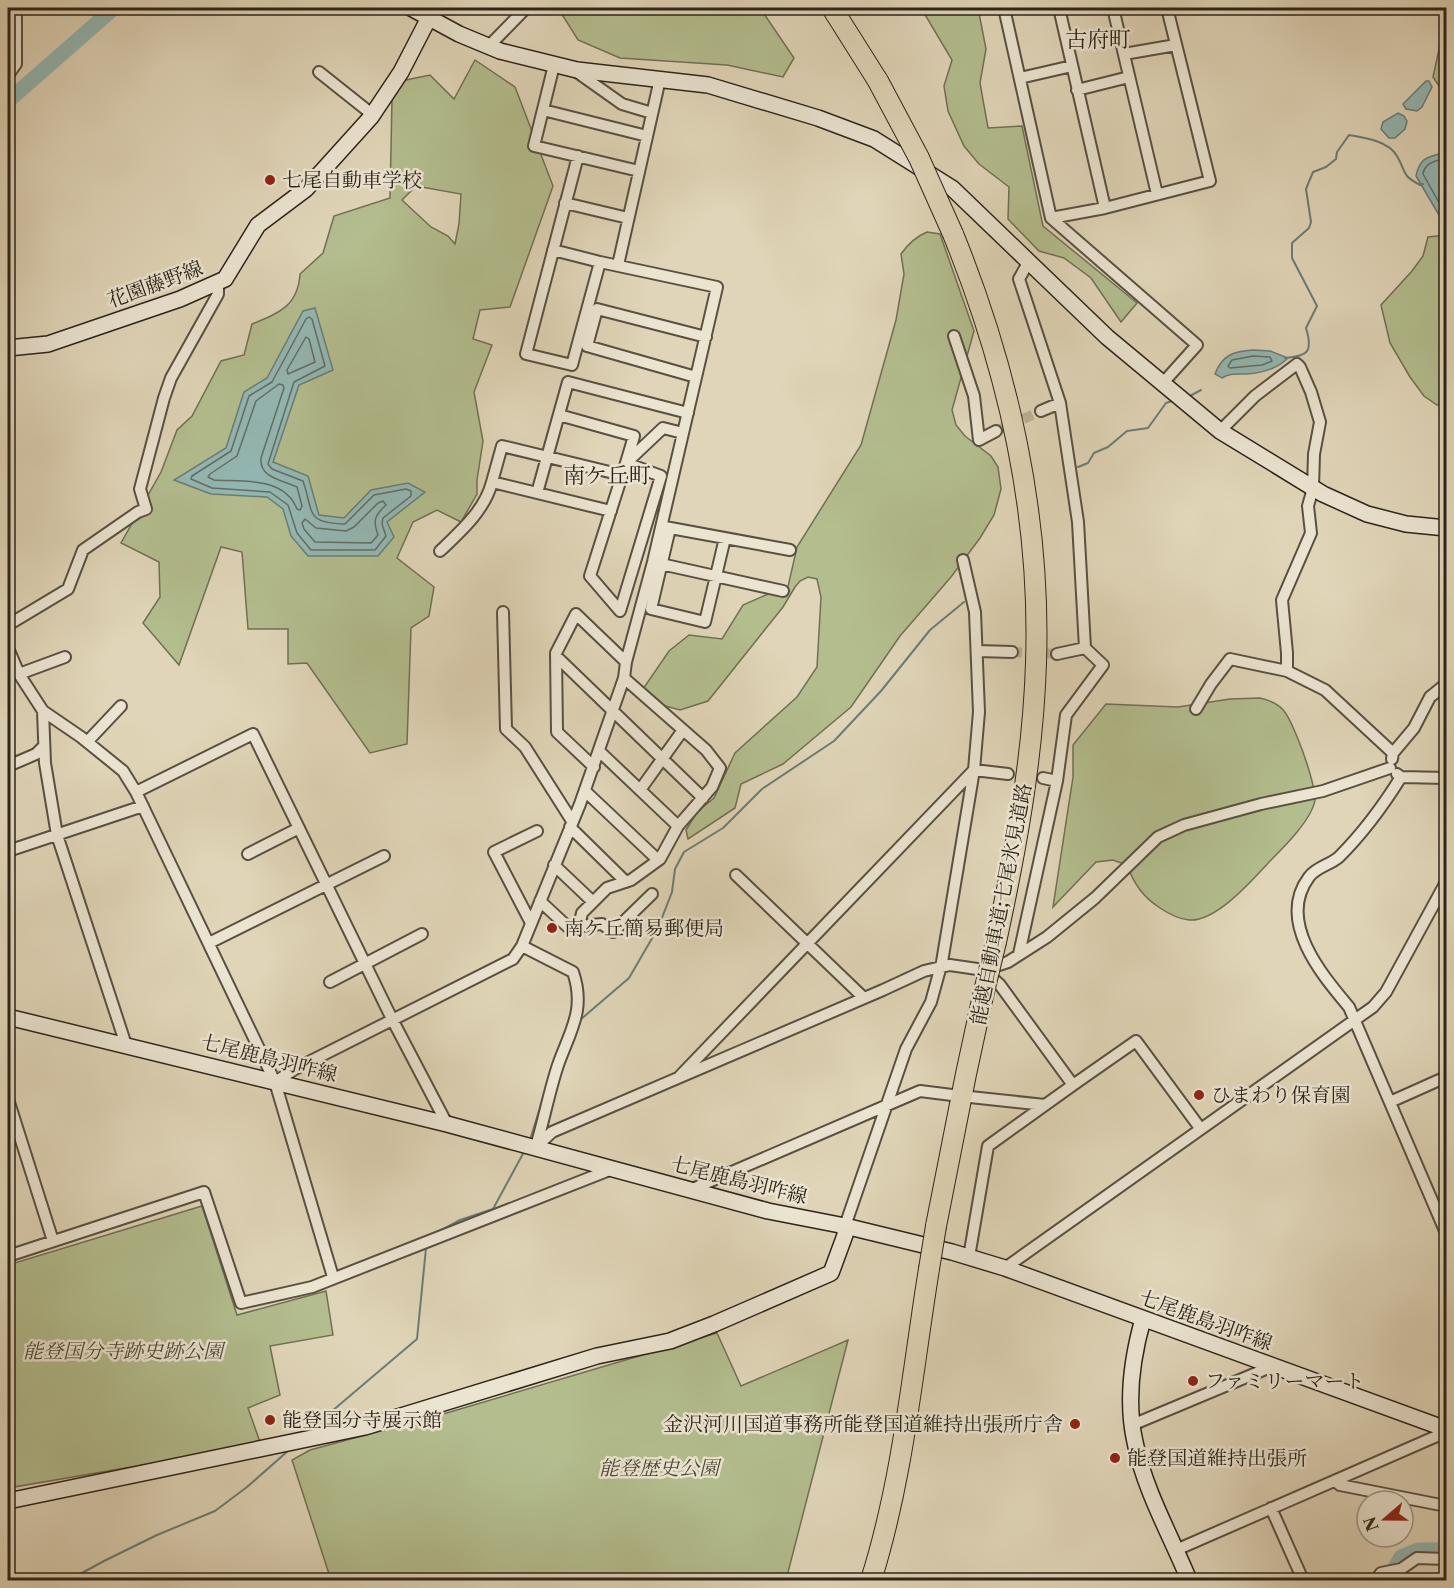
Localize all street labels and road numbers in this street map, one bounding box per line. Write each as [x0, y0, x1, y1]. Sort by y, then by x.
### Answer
street label: 花園藤野線 [104, 256, 206, 312]
street label: 能越自動車道;七尾氷見道路 [966, 781, 1036, 1027]
street label: 七尾鹿島羽咋線 [198, 1029, 340, 1087]
street label: 七尾鹿島羽咋線 [668, 1151, 810, 1209]
street label: 七尾鹿島羽咋線 [1136, 1285, 1276, 1355]

